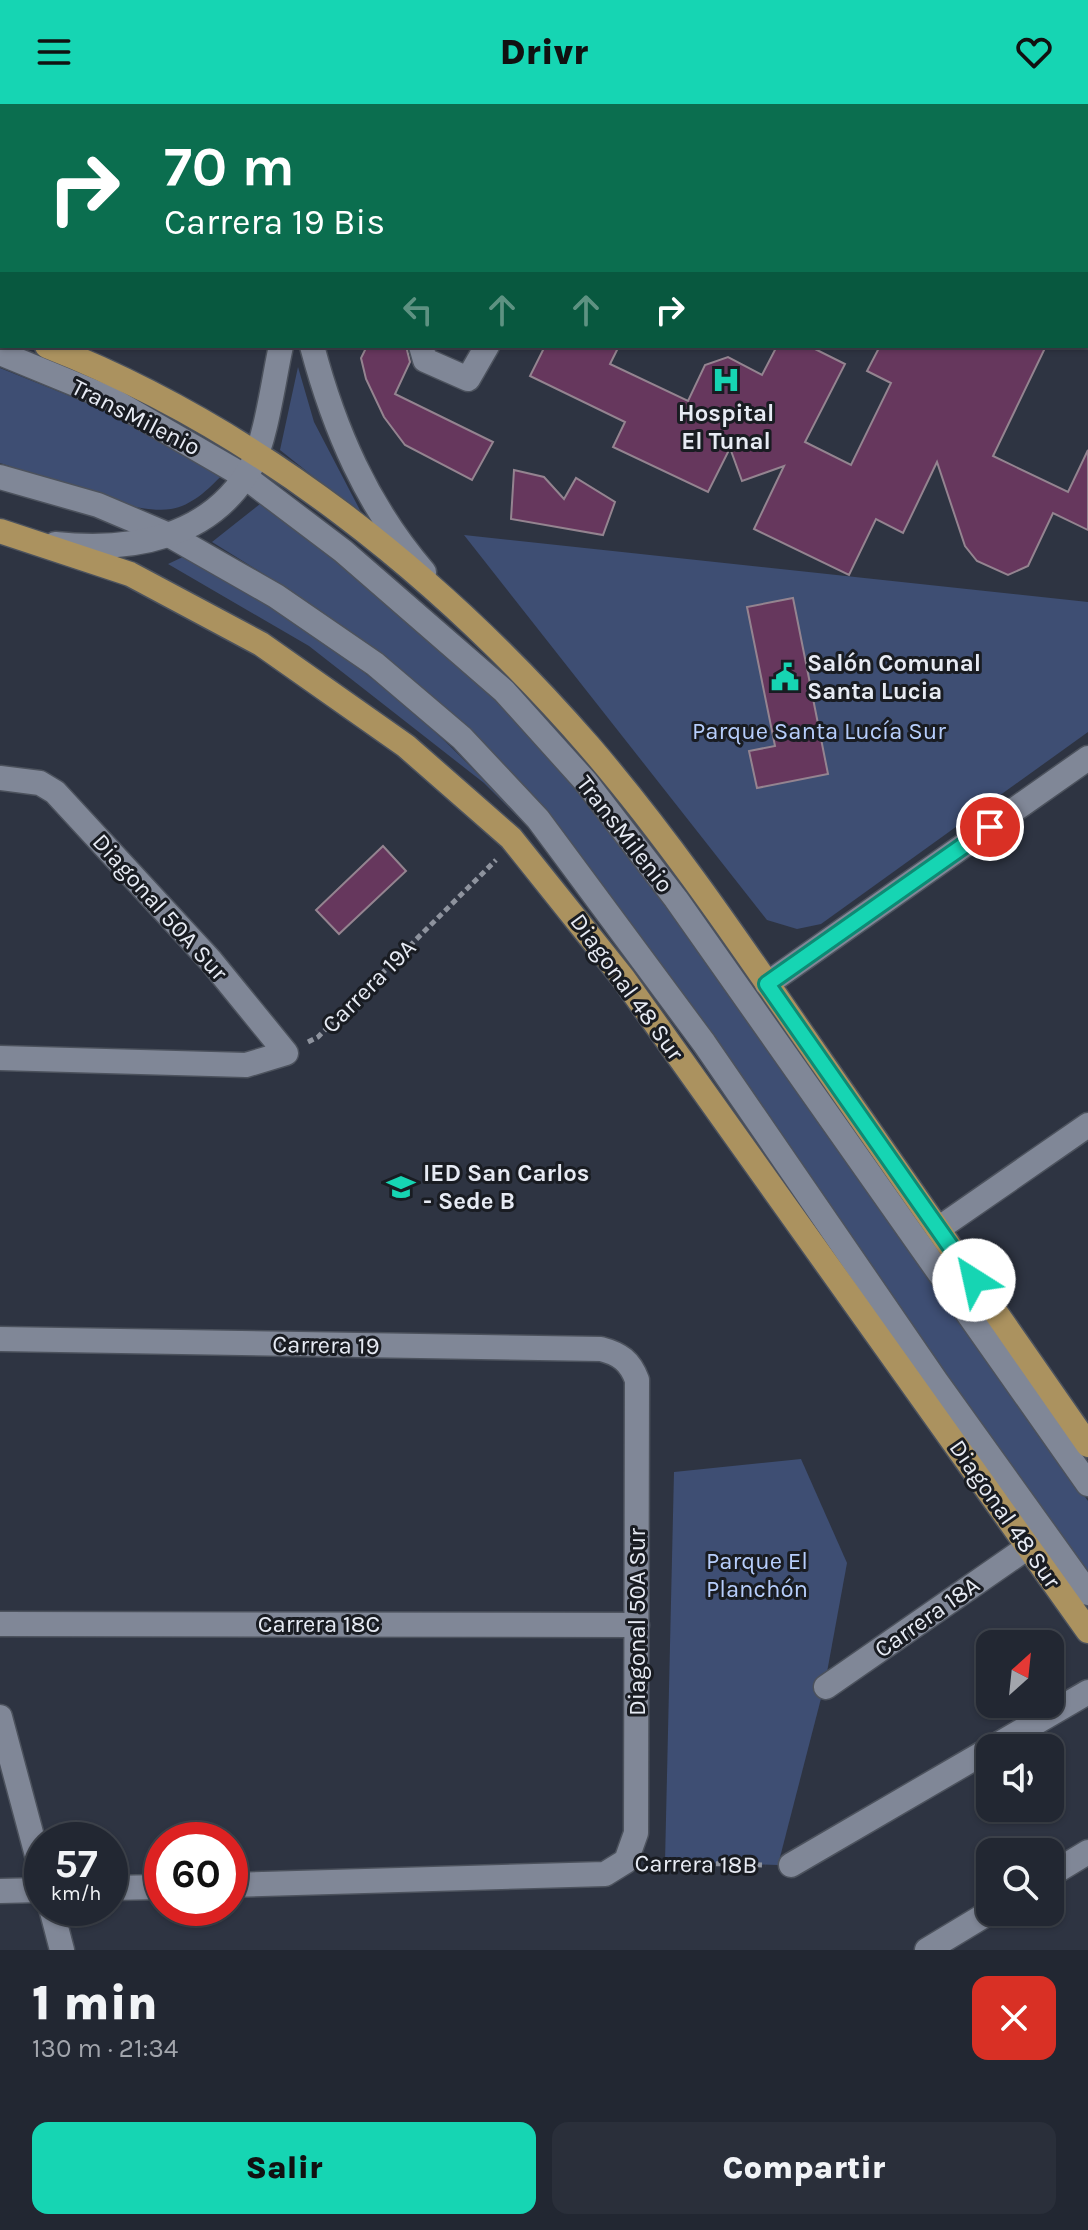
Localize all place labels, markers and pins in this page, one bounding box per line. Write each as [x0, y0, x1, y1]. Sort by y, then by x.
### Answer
hospital icon: Hospital El Tunal [711, 365, 741, 395]
place label: Hospital El Tunal [678, 399, 774, 455]
place label: Salón Comunal Santa Lucia [807, 649, 981, 705]
public building icon: Salón Comunal Santa Lucia [770, 662, 800, 692]
pin [956, 793, 1024, 861]
place label: IED San Carlos - Sede B [423, 1159, 590, 1215]
school or university icon: IED San Carlos - Sede B [386, 1172, 416, 1202]

